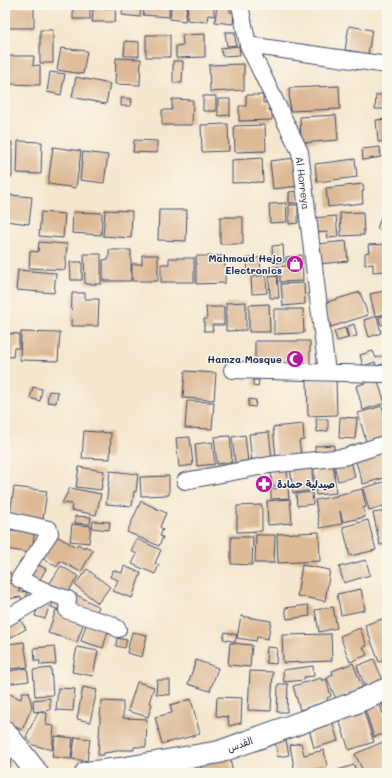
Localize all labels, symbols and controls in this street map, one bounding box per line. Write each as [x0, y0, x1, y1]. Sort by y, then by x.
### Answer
street label: Al Horreya [293, 156, 313, 210]
place label: Mahmoud Hejo Electronics [208, 251, 282, 277]
shop icon: Mahmoud Hejo Electronics [285, 254, 305, 274]
mosque icon: Hamza Mosque [285, 349, 305, 369]
place label: Hamza Mosque [207, 352, 282, 366]
pharmacy icon: صيدلية حمادة [254, 474, 274, 494]
place label: صيدلية حمادة [277, 477, 335, 491]
street label: القدس [225, 733, 255, 755]

